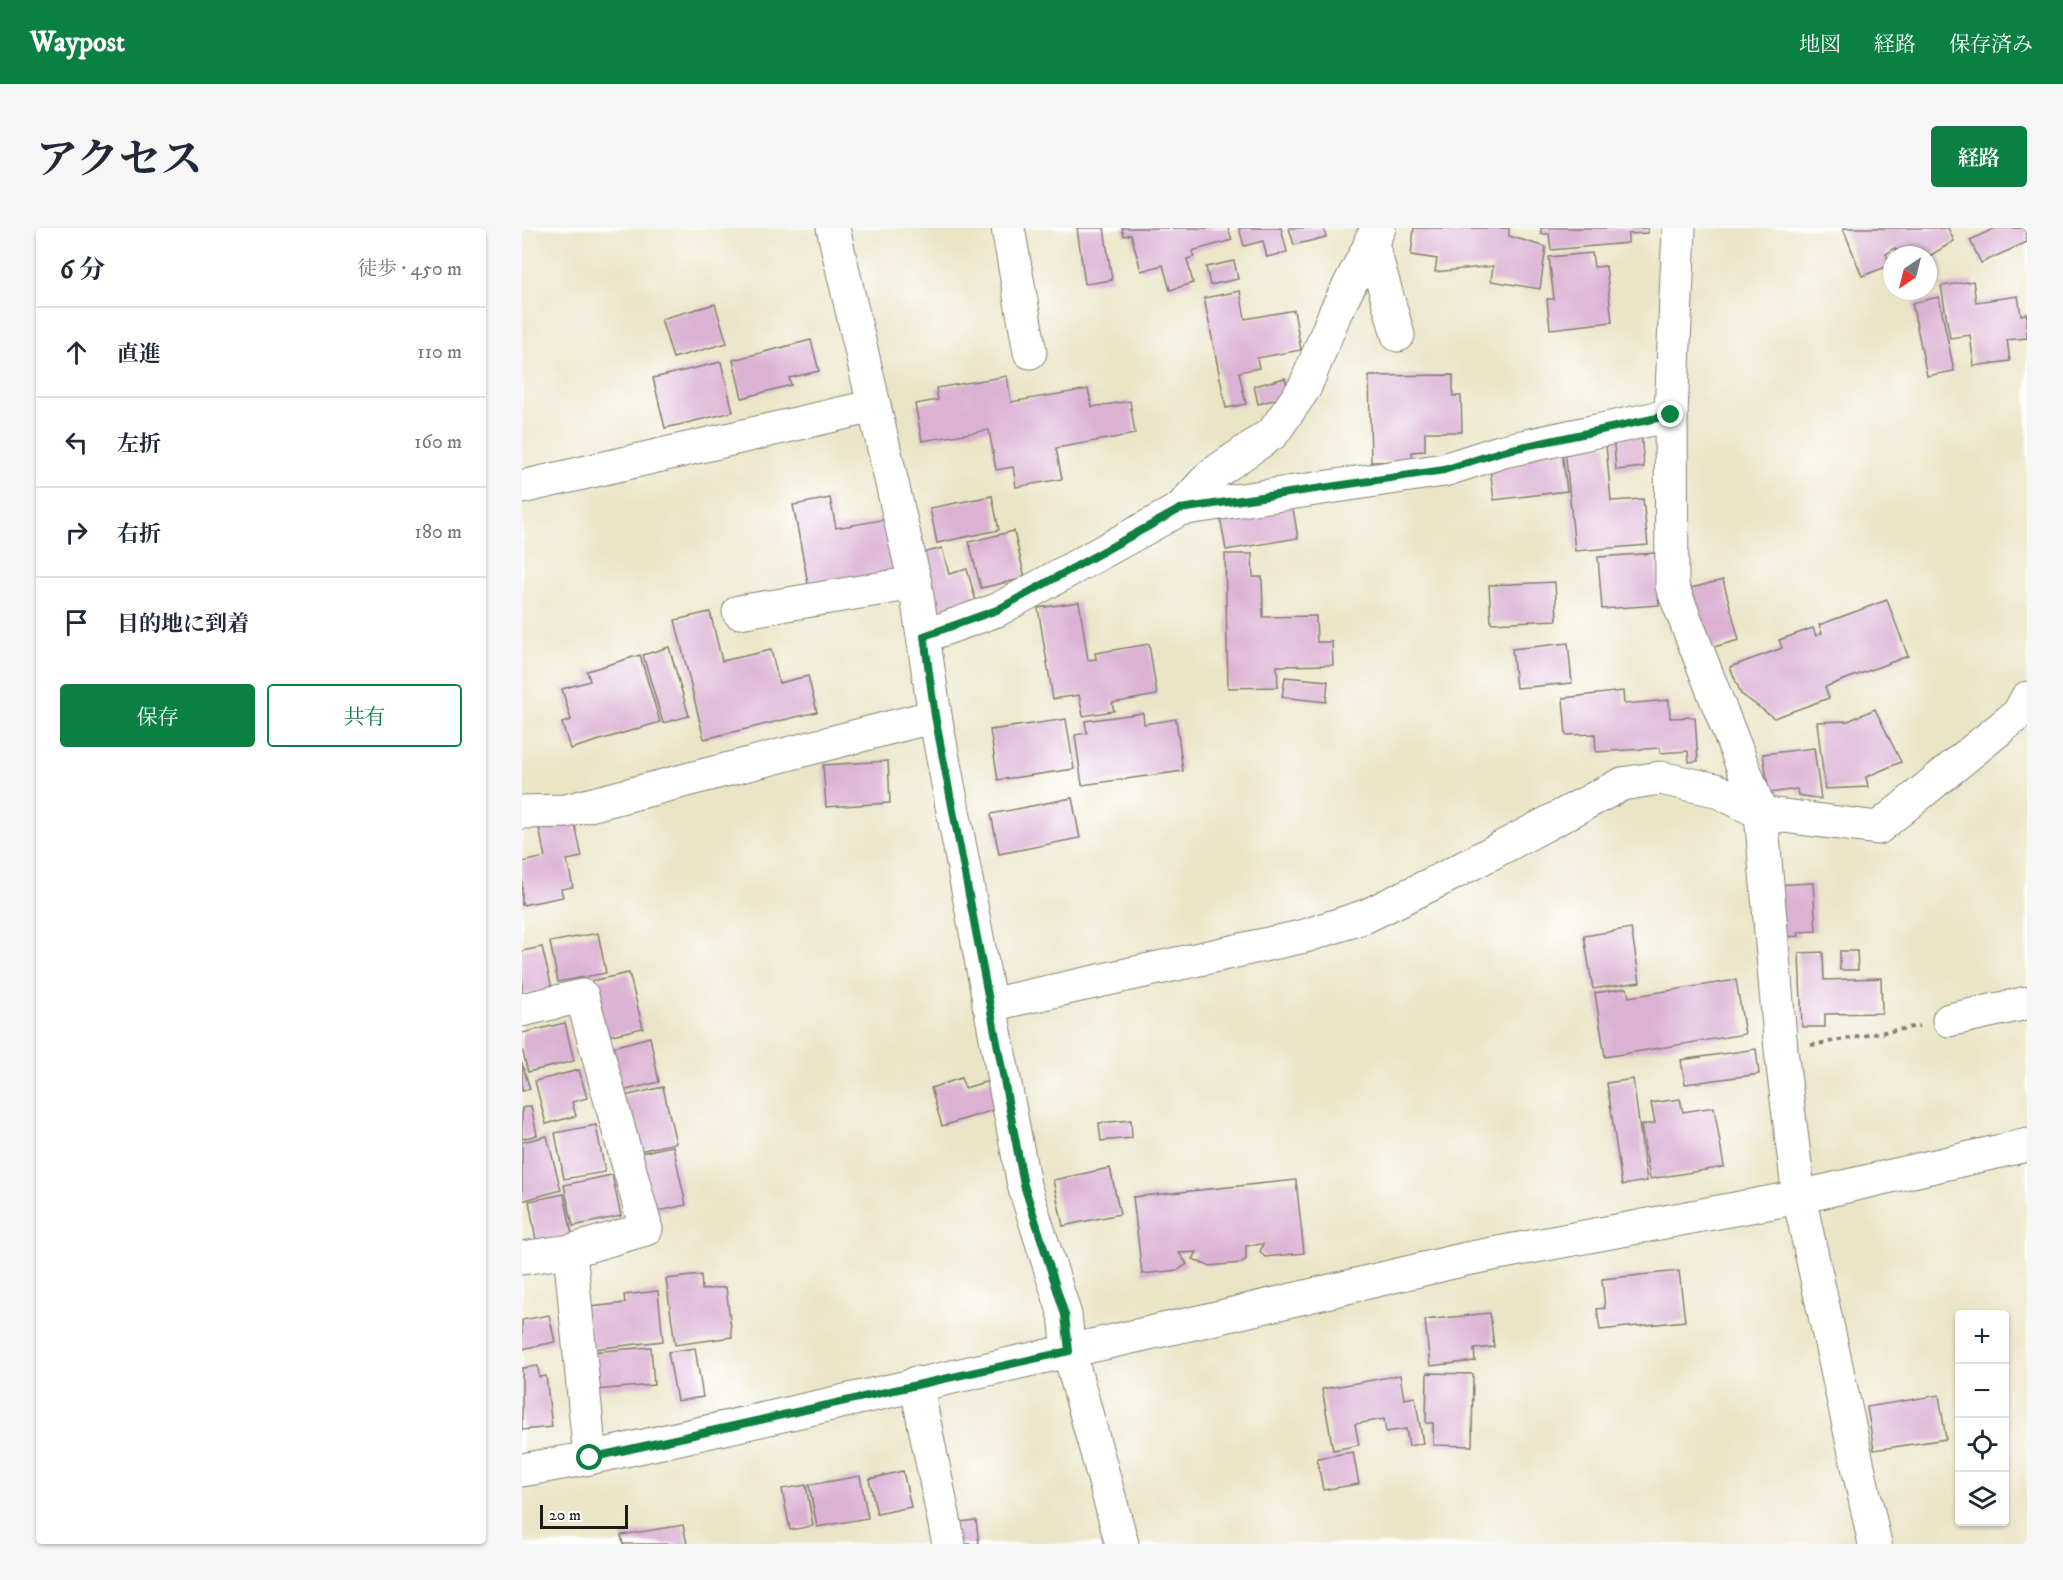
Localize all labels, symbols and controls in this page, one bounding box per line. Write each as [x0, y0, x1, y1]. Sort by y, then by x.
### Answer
text: Waypost [30, 25, 125, 60]
text: 地図 [1799, 32, 1841, 58]
text: 経路 [1874, 32, 1916, 58]
text: 保存済み [1949, 32, 2033, 58]
button: 経路 [1931, 126, 2027, 187]
text: アクセス [36, 135, 203, 187]
north arrow [1883, 246, 1937, 300]
text: 6 分 [60, 254, 105, 287]
text: 徒歩 · 450 m [357, 257, 462, 282]
icon: ahead [60, 336, 93, 369]
text: 110 m [417, 340, 462, 365]
text: 直進 [117, 341, 161, 368]
route end [1657, 401, 1683, 427]
icon: left [60, 426, 93, 459]
text: 160 m [414, 430, 462, 455]
text: 左折 [117, 431, 161, 458]
icon: right [60, 516, 93, 549]
text: 180 m [415, 520, 462, 545]
text: 右折 [117, 521, 161, 548]
icon: arrive [60, 606, 93, 639]
text: 目的地に到着 [117, 611, 249, 638]
button: 保存 [60, 684, 255, 747]
button: 共有 [267, 684, 462, 747]
map controls [1955, 1310, 2009, 1526]
button: + [1955, 1310, 2009, 1364]
button: − [1955, 1364, 2009, 1418]
button: locate [1955, 1418, 2009, 1472]
route start [576, 1444, 602, 1470]
button: layers [1955, 1472, 2009, 1526]
scale bar [540, 1502, 628, 1530]
text: 20 m [549, 1505, 581, 1525]

